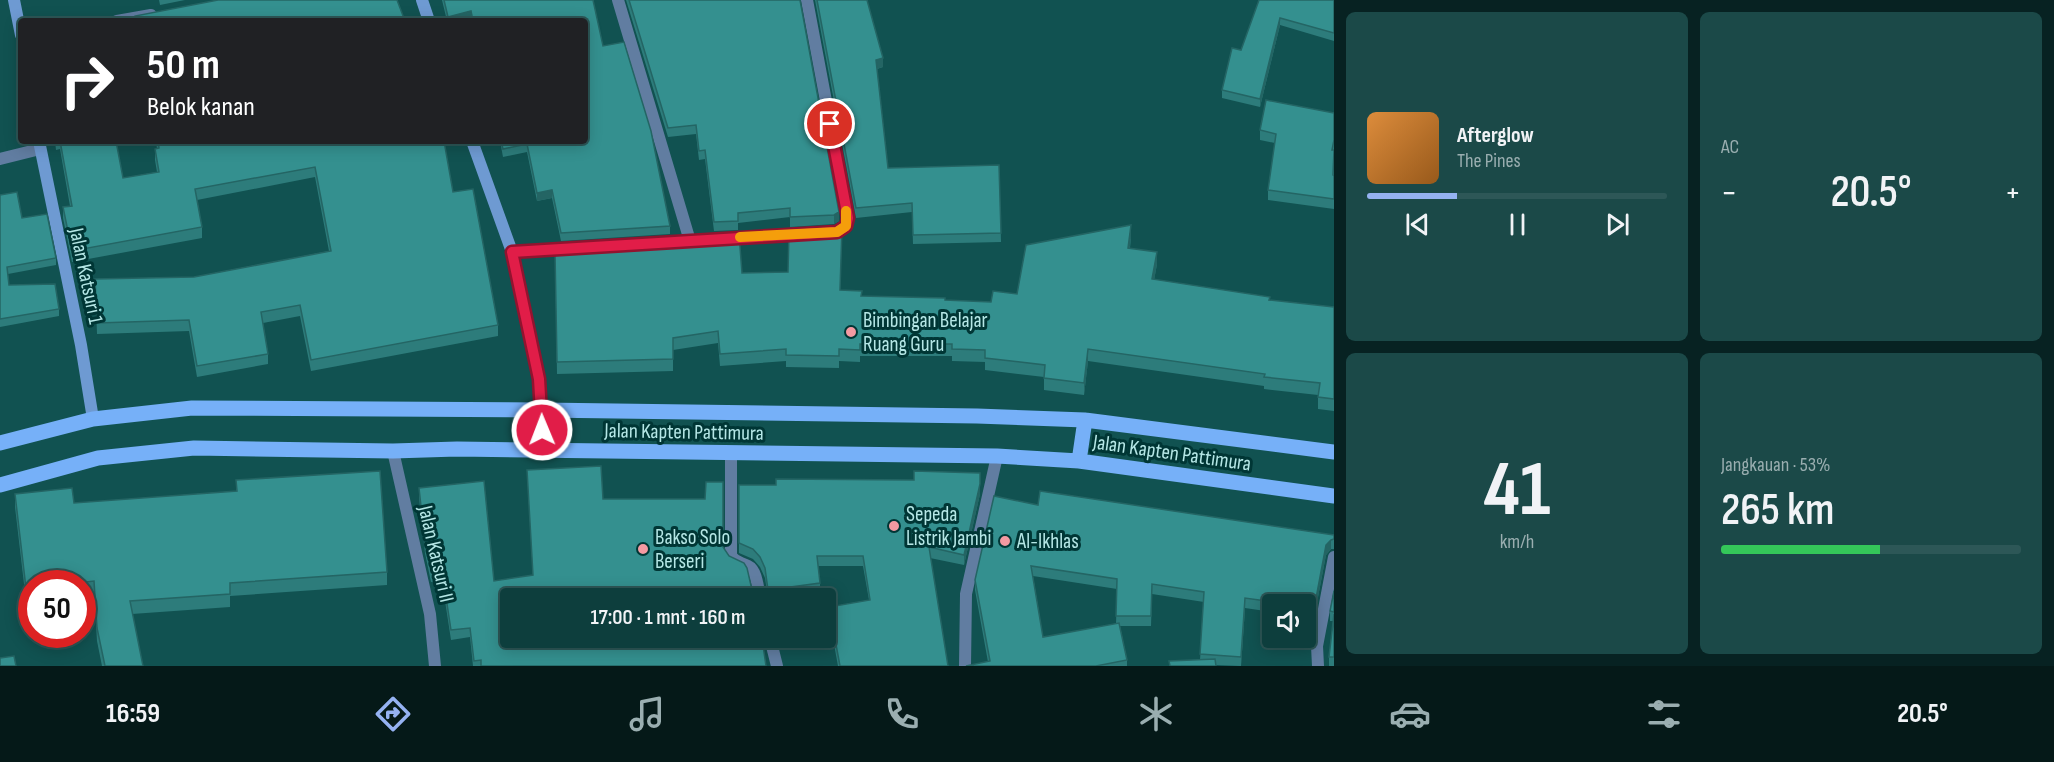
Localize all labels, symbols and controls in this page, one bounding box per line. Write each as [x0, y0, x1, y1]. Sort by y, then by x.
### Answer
text: 50 m [147, 40, 220, 91]
icon: right [48, 42, 126, 120]
text: Belok kanan [147, 91, 255, 123]
pin [804, 98, 855, 149]
icon: arrive [813, 107, 846, 140]
text: Afterglow [1457, 122, 1534, 149]
text: AC [1721, 135, 1739, 159]
text: The Pines [1457, 149, 1521, 173]
text: 20.5° [1830, 165, 1912, 220]
text: − [1721, 173, 1737, 213]
text: + [2005, 173, 2021, 213]
icon: previous [1401, 208, 1434, 241]
icon: pause [1501, 208, 1534, 241]
icon: next [1601, 208, 1634, 241]
street label: Jalan Katsuri 1 [63, 225, 108, 327]
place label: Bimbingan Belajar Ruang Guru [863, 308, 988, 357]
marker: Bimbingan Belajar Ruang Guru [844, 325, 858, 339]
position arrow [510, 398, 574, 462]
street label: Jalan Kapten Pattimura [603, 418, 764, 446]
street label: Jalan Kapten Pattimura [1090, 429, 1253, 476]
text: 41 [1484, 444, 1550, 537]
text: Jangkauan · 53% [1721, 453, 1831, 477]
text: 265 km [1721, 483, 1835, 538]
street label: Jalan Katsuri II [413, 502, 459, 605]
place label: Sepeda Listrik Jambi [906, 502, 991, 551]
marker: Sepeda Listrik Jambi [887, 519, 901, 533]
place label: Bakso Solo Berseri [655, 525, 730, 574]
place label: Al-Ikhlas [1016, 529, 1079, 554]
text: km/h [1500, 530, 1534, 554]
marker: Al-Ikhlas [998, 534, 1012, 548]
marker: Bakso Solo Berseri [636, 542, 650, 556]
speed limit sign: 50 [18, 570, 96, 648]
map controls [1262, 594, 1316, 648]
button: sound [1262, 594, 1316, 648]
text: 17:00 · 1 mnt · 160 m [591, 604, 746, 631]
icon: directions [372, 693, 414, 735]
icon: music [626, 693, 668, 735]
icon: phone [881, 693, 923, 735]
icon: climate [1135, 693, 1177, 735]
icon: car [1389, 693, 1431, 735]
icon: filters [1643, 693, 1685, 735]
text: 16:59 [106, 698, 160, 730]
text: 20.5° [1897, 698, 1948, 730]

